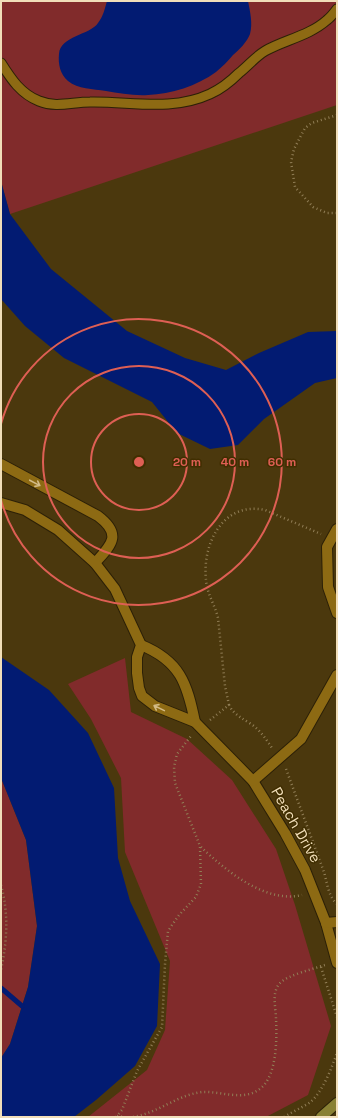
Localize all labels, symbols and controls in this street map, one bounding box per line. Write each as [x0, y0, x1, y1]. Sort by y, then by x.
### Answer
text: 20 m [173, 454, 201, 470]
text: 40 m [221, 454, 249, 470]
text: 60 m [268, 454, 296, 470]
centre of rings [132, 455, 146, 469]
one-way arrow [29, 479, 41, 487]
one-way arrow [153, 704, 165, 711]
street label: Peach Drive [267, 784, 326, 866]

